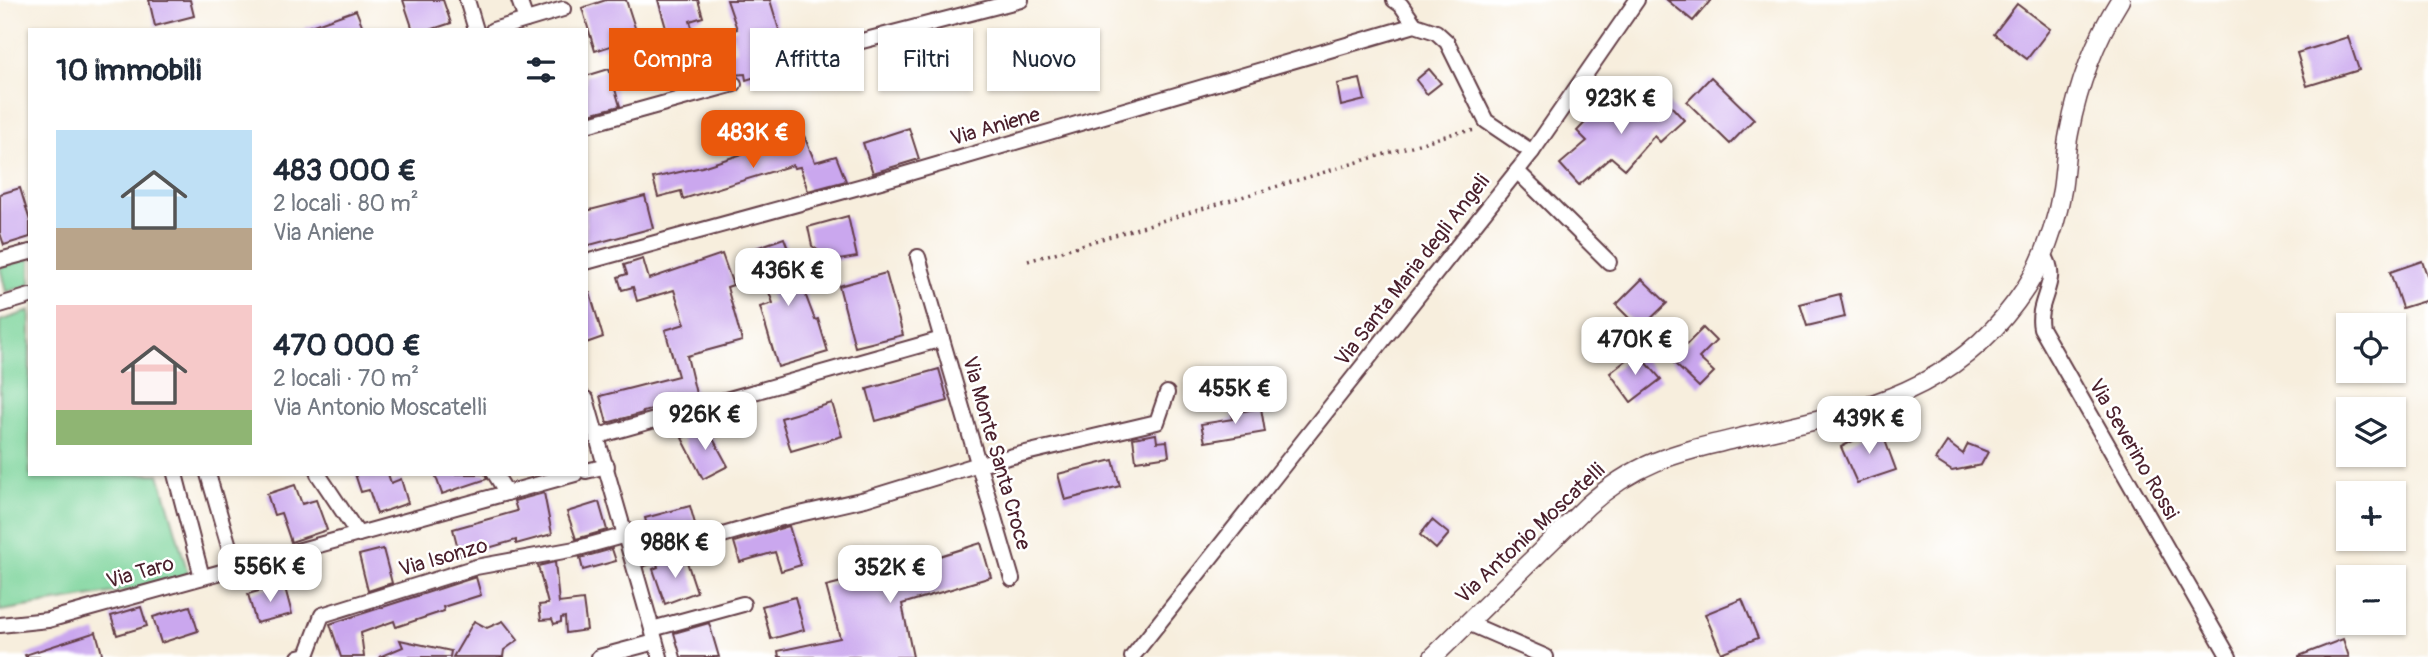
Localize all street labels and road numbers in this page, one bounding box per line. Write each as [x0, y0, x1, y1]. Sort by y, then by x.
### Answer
street label: Via Aniene [947, 101, 1044, 152]
street label: Via Santa Maria degli Angeli [1329, 168, 1496, 372]
street label: Via Monte Santa Croce [956, 353, 1037, 554]
street label: Via Severino Rossi [2082, 374, 2185, 525]
street label: Via Antonio Moscatelli [1450, 457, 1611, 610]
street label: Via Isonzo [396, 532, 491, 583]
street label: Via Taro [103, 550, 177, 595]

